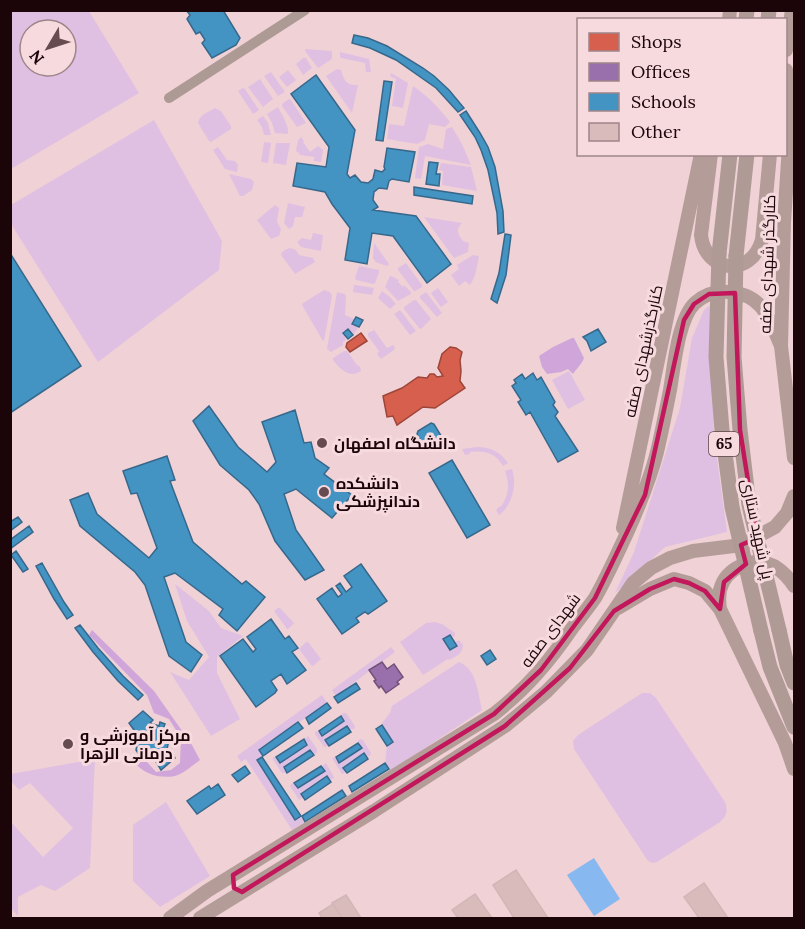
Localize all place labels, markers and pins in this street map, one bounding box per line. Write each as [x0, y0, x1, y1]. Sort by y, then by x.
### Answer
place label: دانشگاه اصفهان [334, 433, 456, 453]
marker: دانشگاه اصفهان [315, 436, 329, 450]
place label: دانشکده دندانپزشکی [336, 473, 420, 513]
marker: دانشکده دندانپزشکی [317, 485, 331, 499]
place label: مرکز آموزشی و درمانی الزهرا [80, 725, 191, 763]
marker: مرکز آموزشی و درمانی الزهرا [61, 737, 75, 751]

